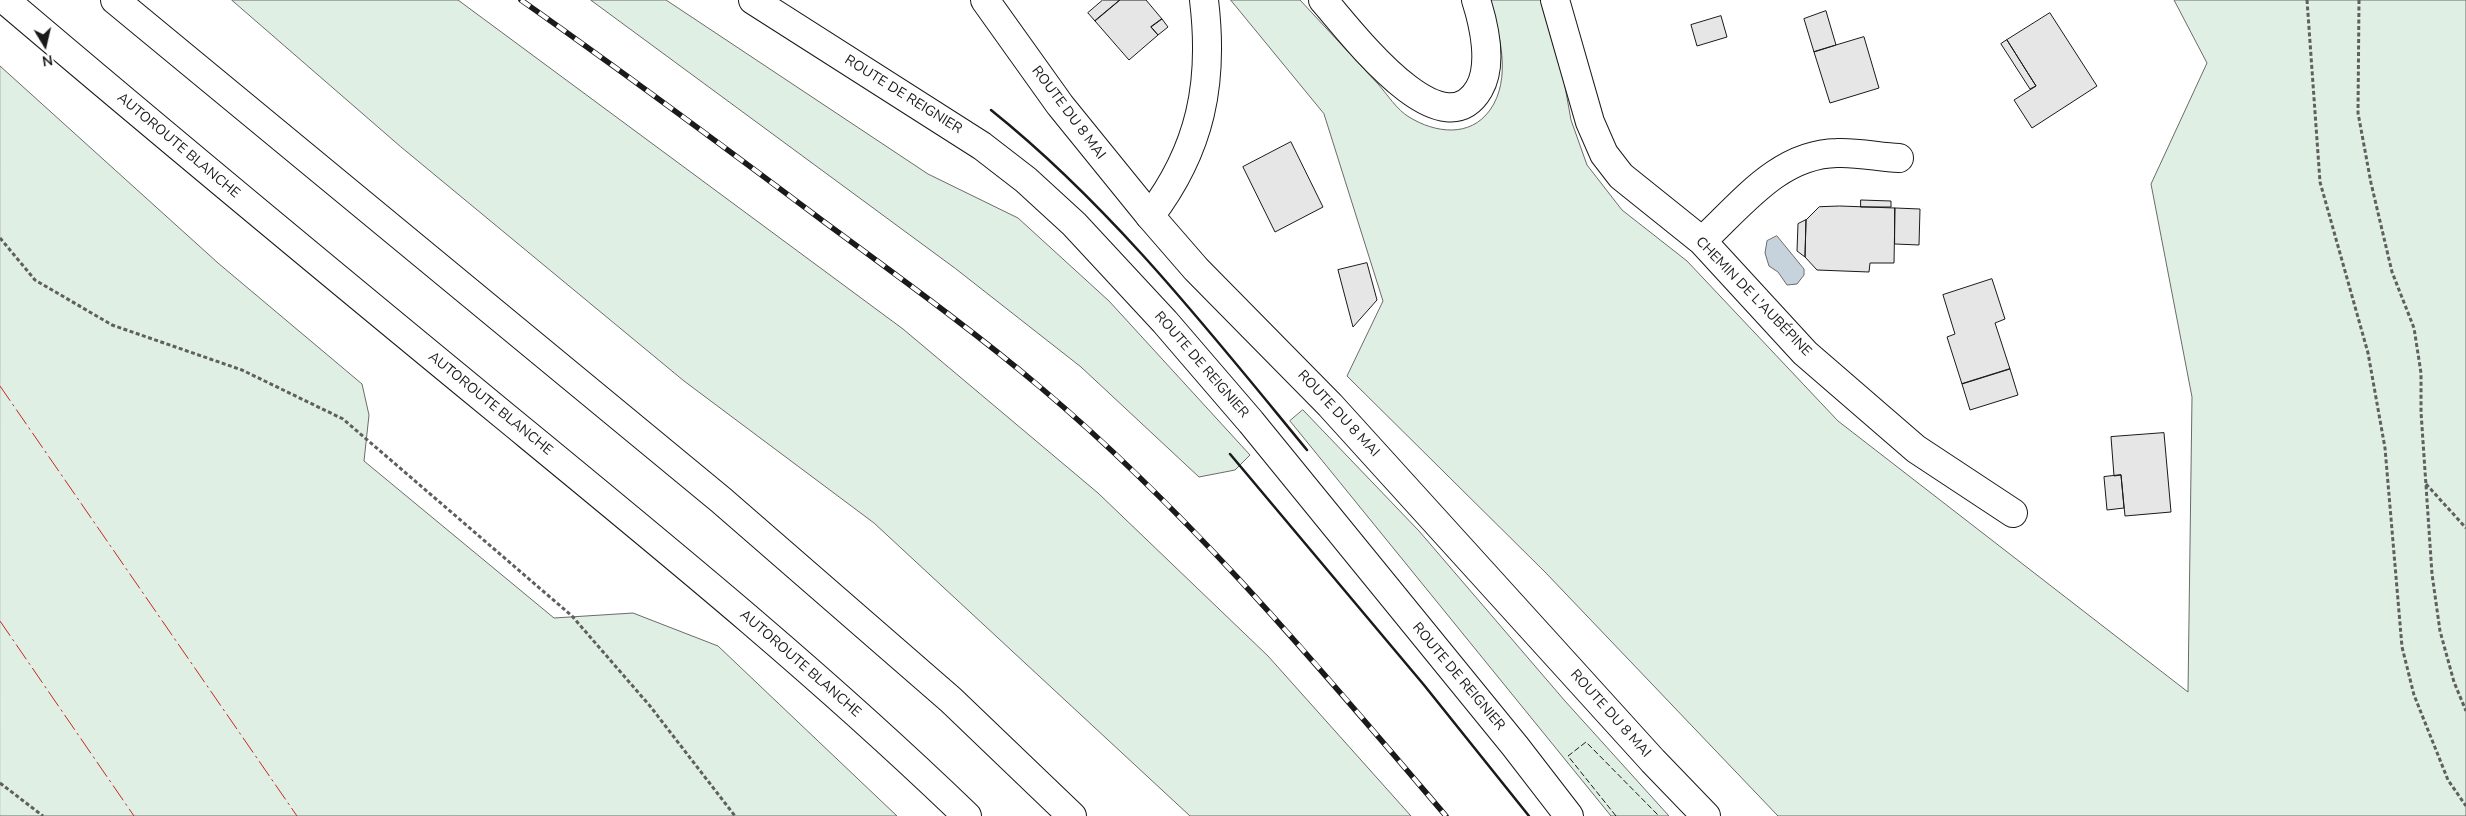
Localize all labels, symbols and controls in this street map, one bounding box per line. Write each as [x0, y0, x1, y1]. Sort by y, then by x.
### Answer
north arrow [20, 20, 70, 70]
text: N [41, 50, 54, 71]
street label: ROUTE DE REIGNIER [841, 52, 965, 138]
street label: ROUTE DU 8 MAI [1027, 63, 1109, 163]
street label: AUTOROUTE BLANCHE [113, 90, 243, 202]
street label: CHEMIN DE L'AUBÉPINE [1692, 234, 1814, 360]
street label: ROUTE DE REIGNIER [1150, 308, 1252, 422]
street label: AUTOROUTE BLANCHE [425, 349, 555, 459]
street label: ROUTE DU 8 MAI [1294, 367, 1382, 461]
street label: AUTOROUTE BLANCHE [736, 607, 864, 721]
street label: ROUTE DE REIGNIER [1408, 620, 1508, 734]
street label: ROUTE DU 8 MAI [1566, 667, 1654, 761]

